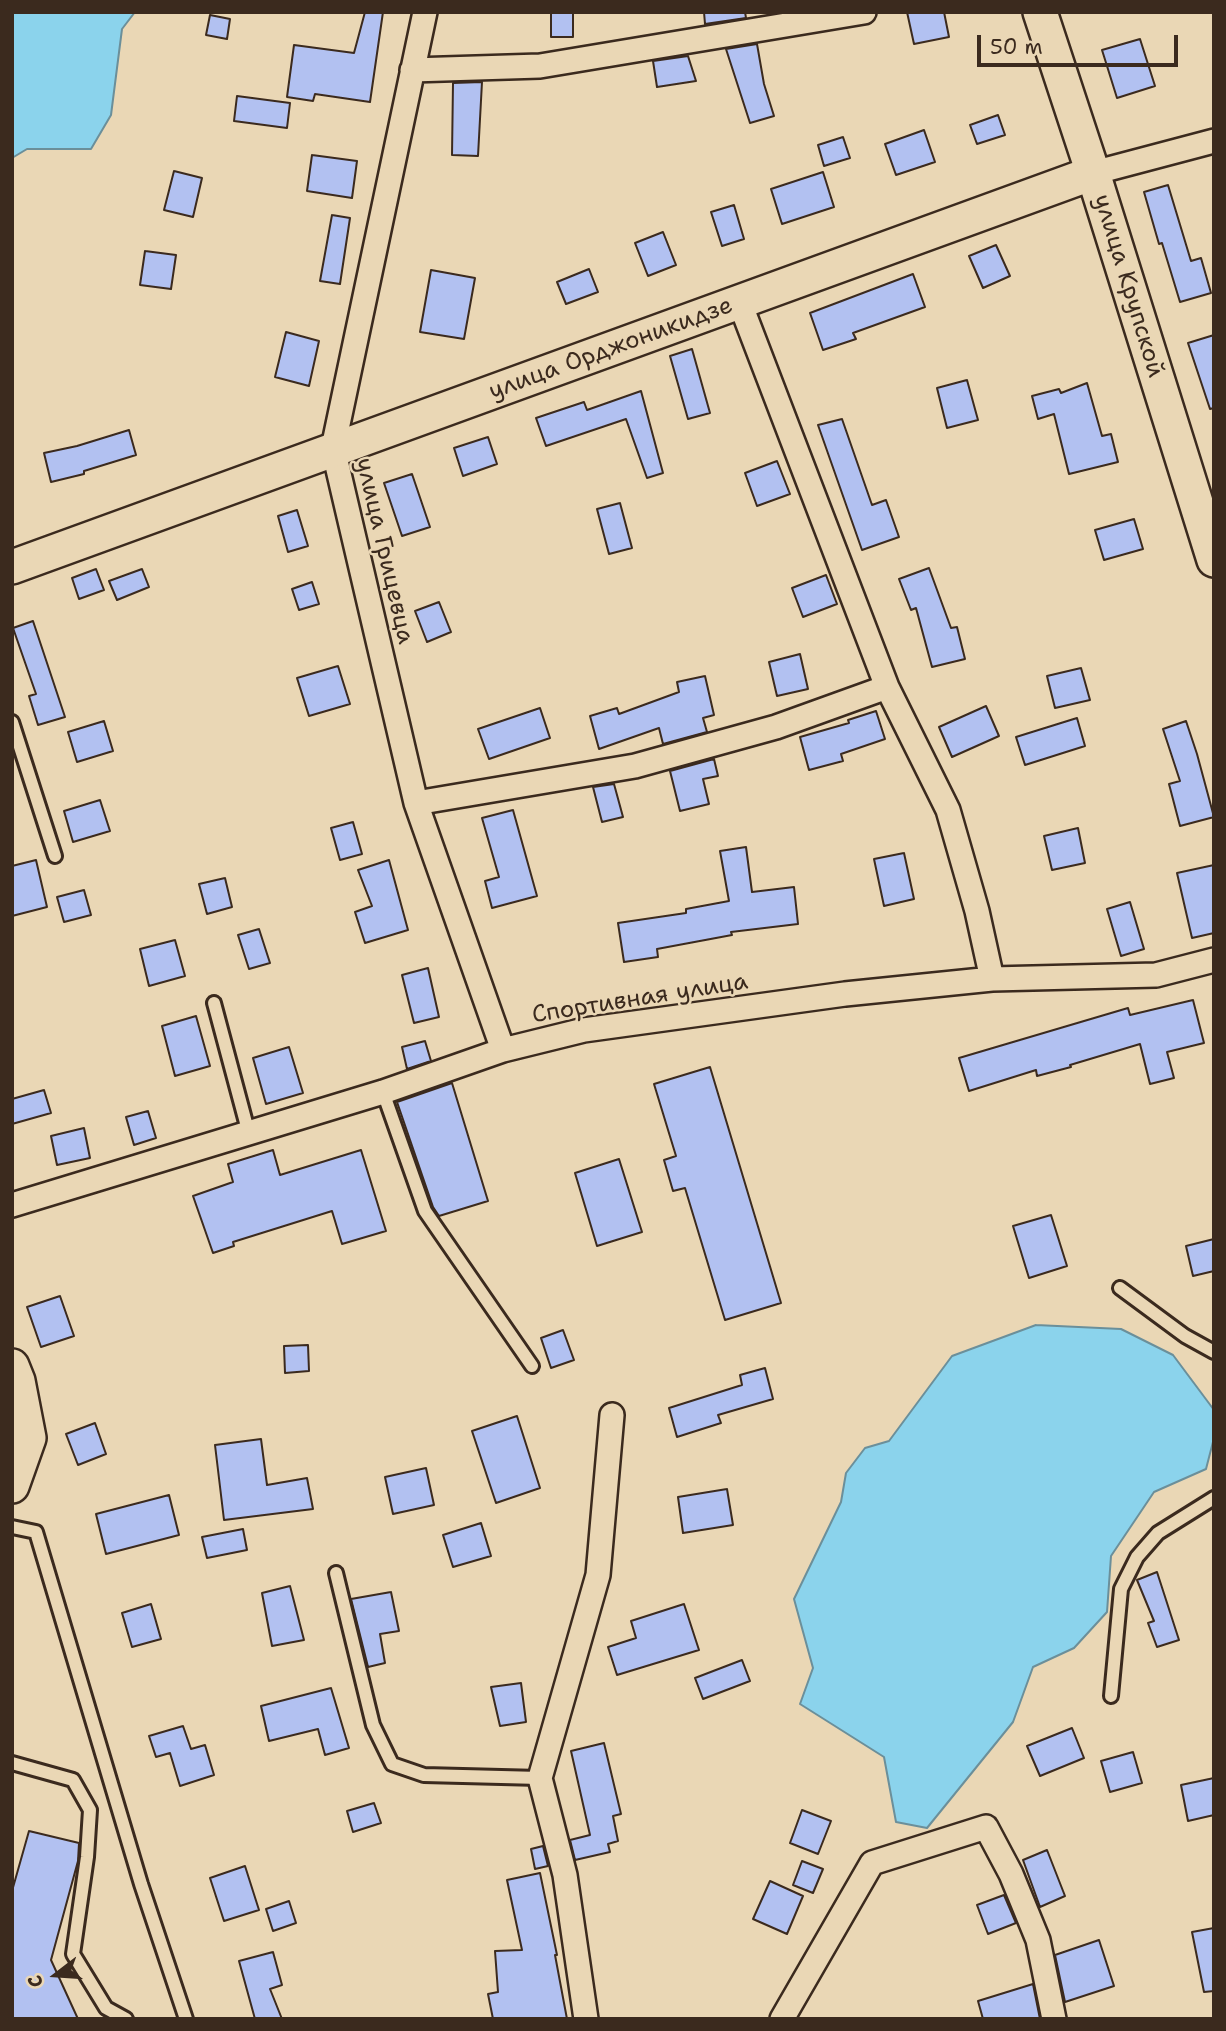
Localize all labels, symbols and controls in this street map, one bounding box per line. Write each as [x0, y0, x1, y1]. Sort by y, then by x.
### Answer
scale bar [981, 21, 1182, 65]
text: 50 m [990, 33, 1043, 61]
street label: улица Крупской [1086, 191, 1170, 381]
street label: улица Орджоникидзе [485, 291, 737, 407]
street label: улица Грицевца [349, 455, 419, 647]
street label: Спортивная улица [530, 968, 750, 1030]
north arrow [21, 1940, 91, 2010]
text: С [22, 1972, 49, 1991]

